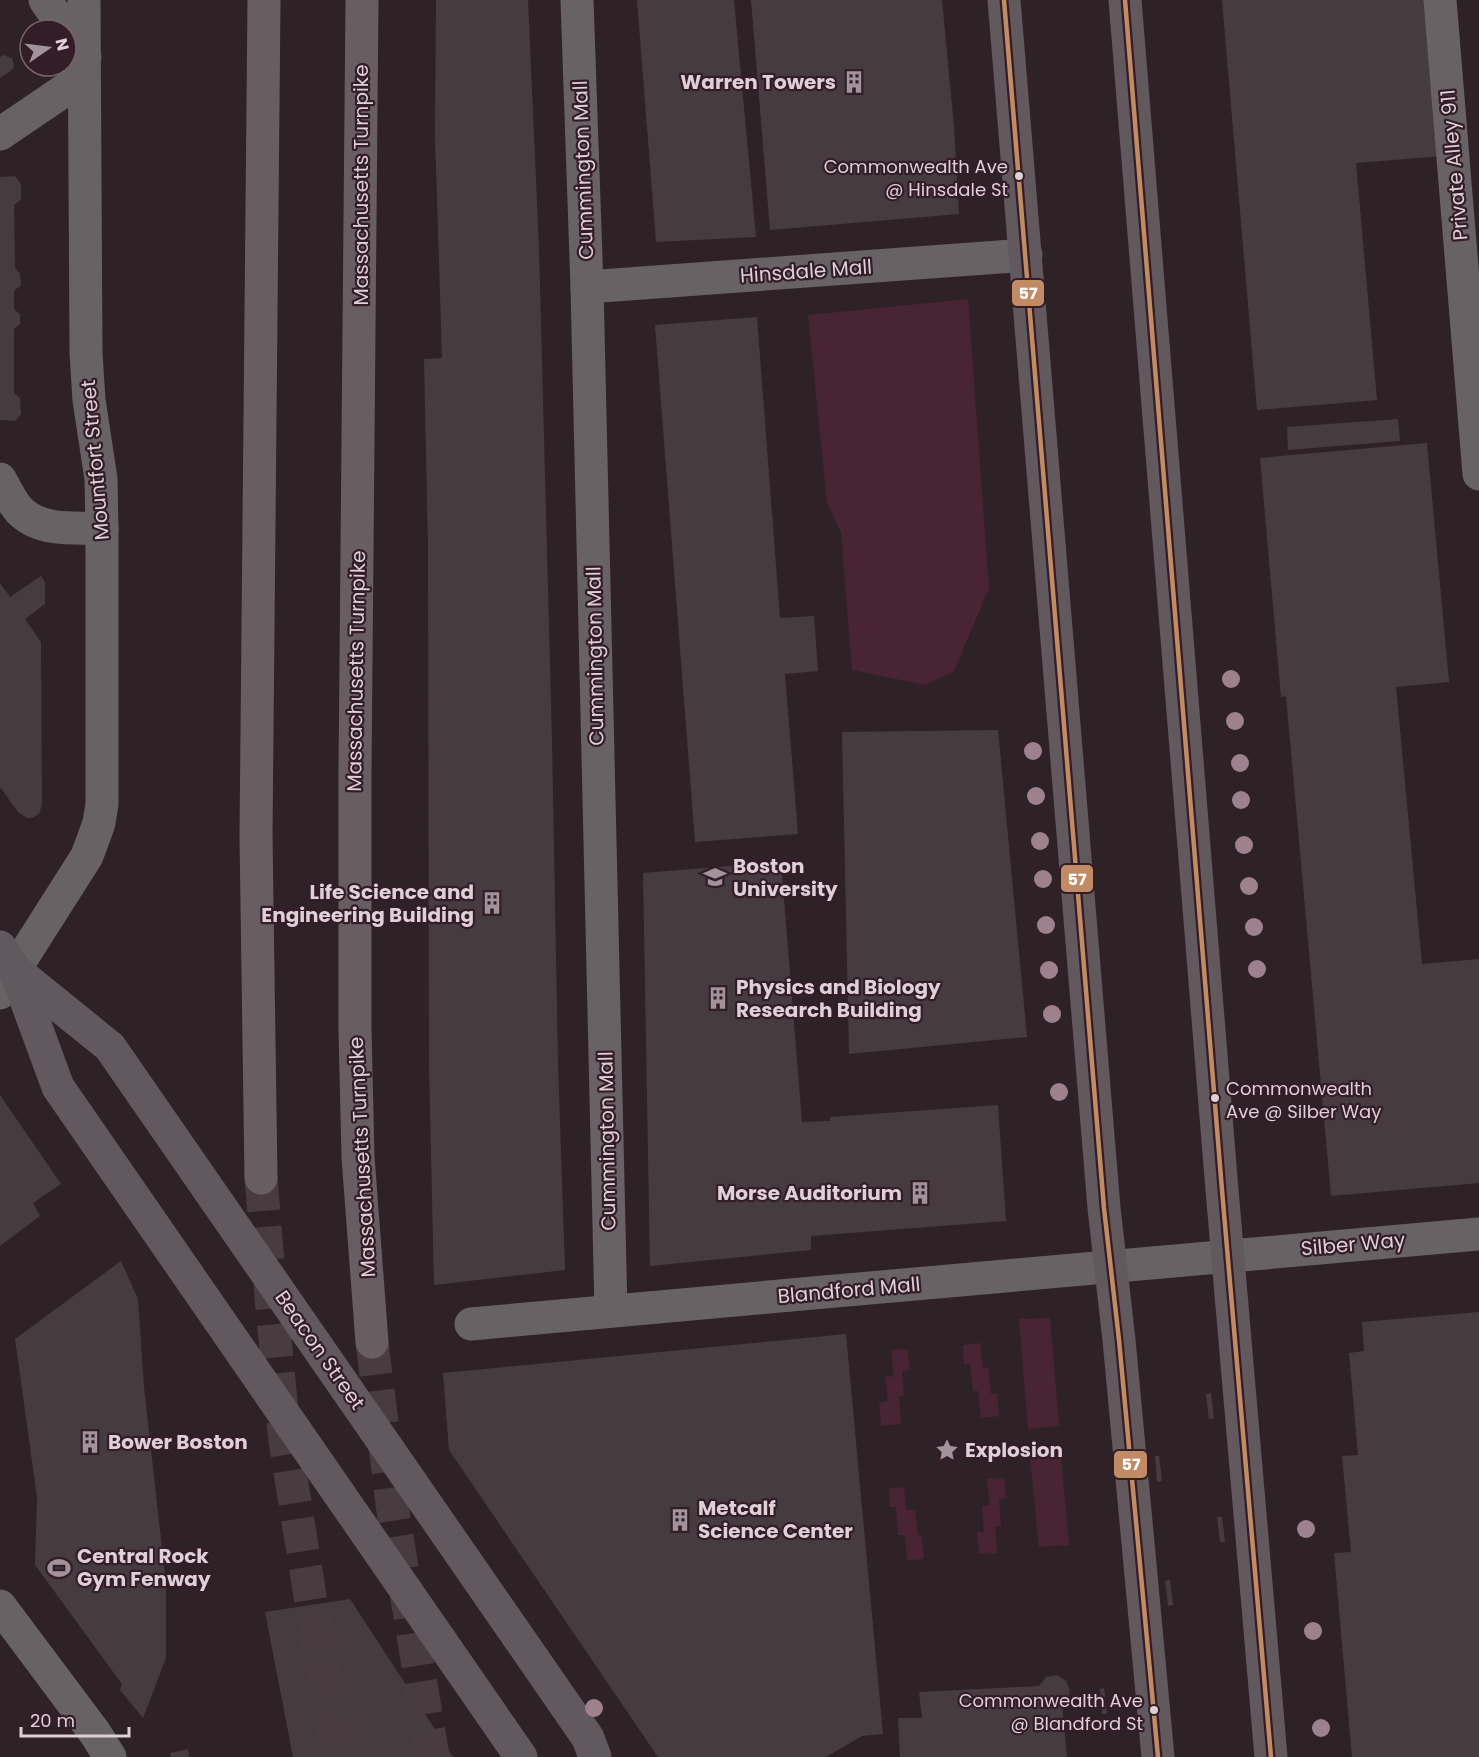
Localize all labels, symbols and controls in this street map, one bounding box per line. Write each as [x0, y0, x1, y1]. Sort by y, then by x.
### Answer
north arrow [18, 18, 78, 78]
text: N [49, 36, 75, 53]
street label: Massachusetts Turnpike [347, 64, 375, 306]
place label: Warren Towers [680, 68, 836, 96]
building icon: Warren Towers [841, 69, 867, 95]
street label: Cummington Mall [566, 80, 600, 260]
street label: Private Alley 911 [1433, 88, 1475, 242]
place label: Commonwealth Ave @ Hinsdale St [824, 154, 1008, 202]
marker: Commonwealth Ave @ Hinsdale St [1013, 170, 1025, 182]
street label: Hinsdale Mall [739, 252, 873, 290]
line badge: 57 [1011, 279, 1045, 307]
text: 57 [1019, 282, 1038, 305]
street label: Mountfort Street [74, 379, 116, 541]
street label: Massachusetts Turnpike [340, 550, 372, 792]
street label: Cummington Mall [579, 566, 611, 746]
place label: Boston University [733, 852, 838, 903]
school or university icon: Boston University [702, 864, 728, 890]
line badge: 57 [1060, 864, 1094, 893]
text: 57 [1068, 868, 1087, 891]
place label: Life Science and Engineering Building [261, 878, 474, 929]
building icon: Life Science and Engineering Building [479, 890, 505, 916]
place label: Physics and Biology Research Building [736, 973, 941, 1024]
building icon: Physics and Biology Research Building [705, 985, 731, 1011]
street label: Massachusetts Turnpike [342, 1036, 382, 1278]
street label: Cummington Mall [591, 1051, 623, 1231]
place label: Commonwealth Ave @ Silber Way [1226, 1076, 1381, 1124]
marker: Commonwealth Ave @ Silber Way [1209, 1092, 1221, 1104]
place label: Morse Auditorium [717, 1179, 902, 1207]
building icon: Morse Auditorium [907, 1180, 933, 1206]
street label: Silber Way [1300, 1225, 1406, 1263]
street label: Blandford Mall [776, 1270, 922, 1310]
street label: Beacon Street [268, 1285, 372, 1415]
place label: Bower Boston [108, 1428, 248, 1456]
building icon: Bower Boston [77, 1429, 103, 1455]
place label: Explosion [965, 1436, 1063, 1464]
place icon: Explosion [934, 1437, 960, 1463]
line badge: 57 [1113, 1450, 1148, 1479]
text: 57 [1122, 1453, 1141, 1476]
place label: Metcalf Science Center [698, 1494, 853, 1545]
building icon: Metcalf Science Center [667, 1507, 693, 1533]
place label: Central Rock Gym Fenway [77, 1542, 211, 1593]
sports icon: Central Rock Gym Fenway [46, 1555, 72, 1581]
place label: Commonwealth Ave @ Blandford St [959, 1688, 1143, 1736]
scale bar [21, 1700, 129, 1738]
marker: Commonwealth Ave @ Blandford St [1148, 1704, 1160, 1716]
text: 20 m [30, 1708, 75, 1733]

